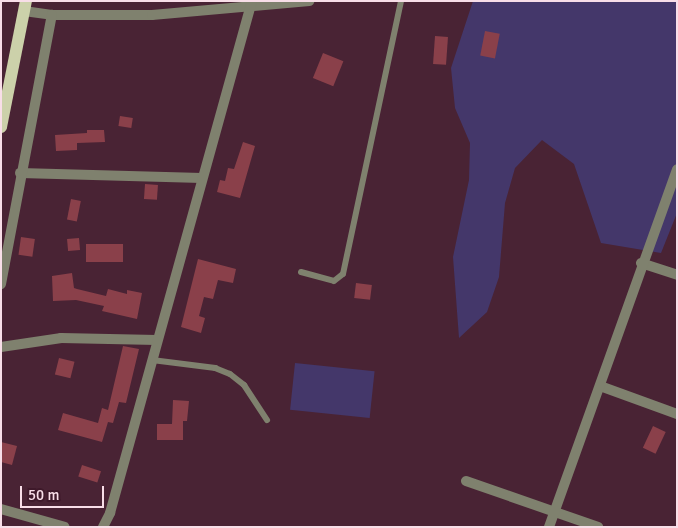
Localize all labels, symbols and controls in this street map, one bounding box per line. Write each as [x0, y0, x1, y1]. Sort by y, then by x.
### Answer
scale bar [22, 476, 106, 508]
text: 50 m [28, 486, 59, 504]

